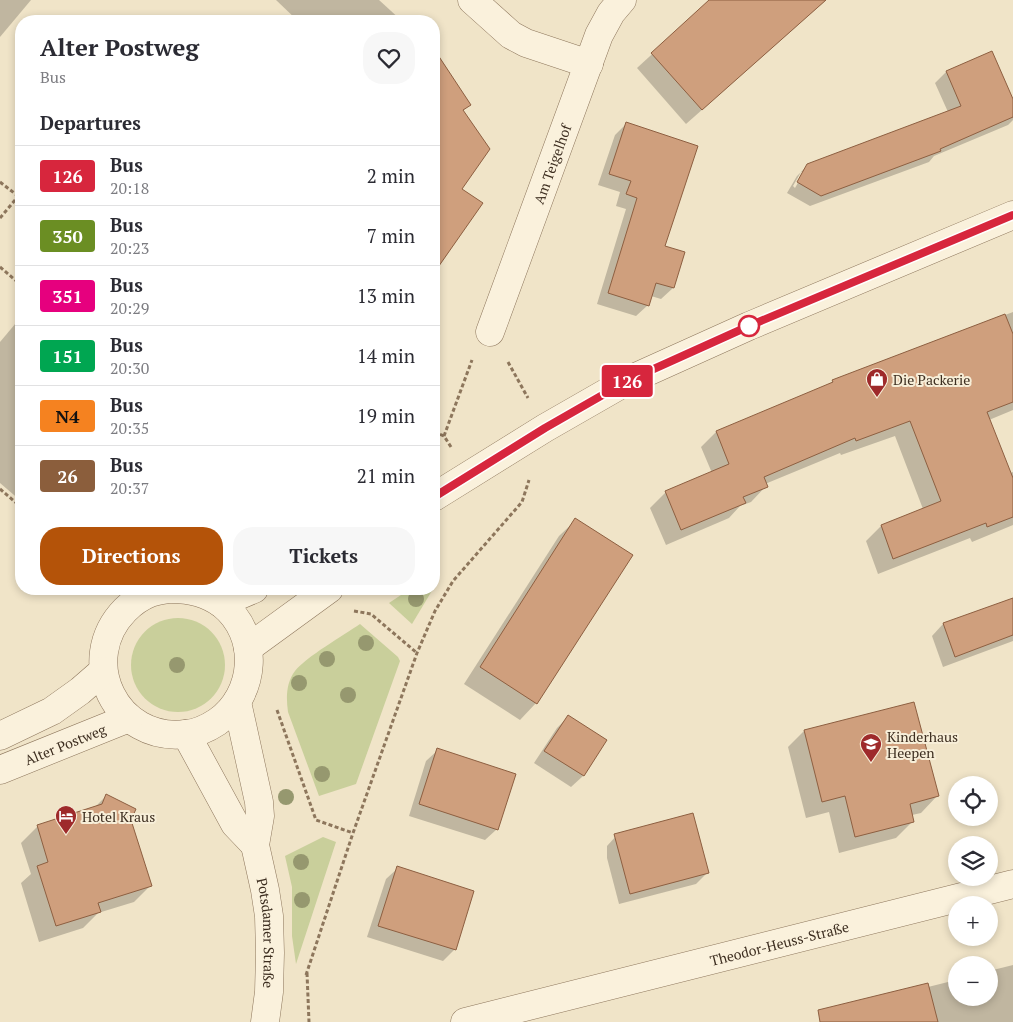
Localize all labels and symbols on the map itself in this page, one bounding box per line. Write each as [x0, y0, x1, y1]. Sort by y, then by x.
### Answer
street label: Am Teigelhof [528, 120, 575, 206]
unlabelled marker [738, 315, 760, 337]
line badge: 126 [598, 365, 656, 397]
shop icon: Die Packerie [865, 367, 889, 398]
place label: Die Packerie [893, 370, 970, 389]
street label: Alter Postweg [21, 719, 109, 769]
place label: Kinderhaus Heepen [887, 727, 958, 762]
school or university icon: Kinderhaus Heepen [859, 732, 883, 763]
hotel icon: Hotel Kraus [54, 804, 78, 835]
place label: Hotel Kraus [82, 807, 155, 826]
street label: Potsdamer Straße [253, 876, 280, 988]
street label: Theodor-Heuss-Straße [708, 916, 851, 969]

